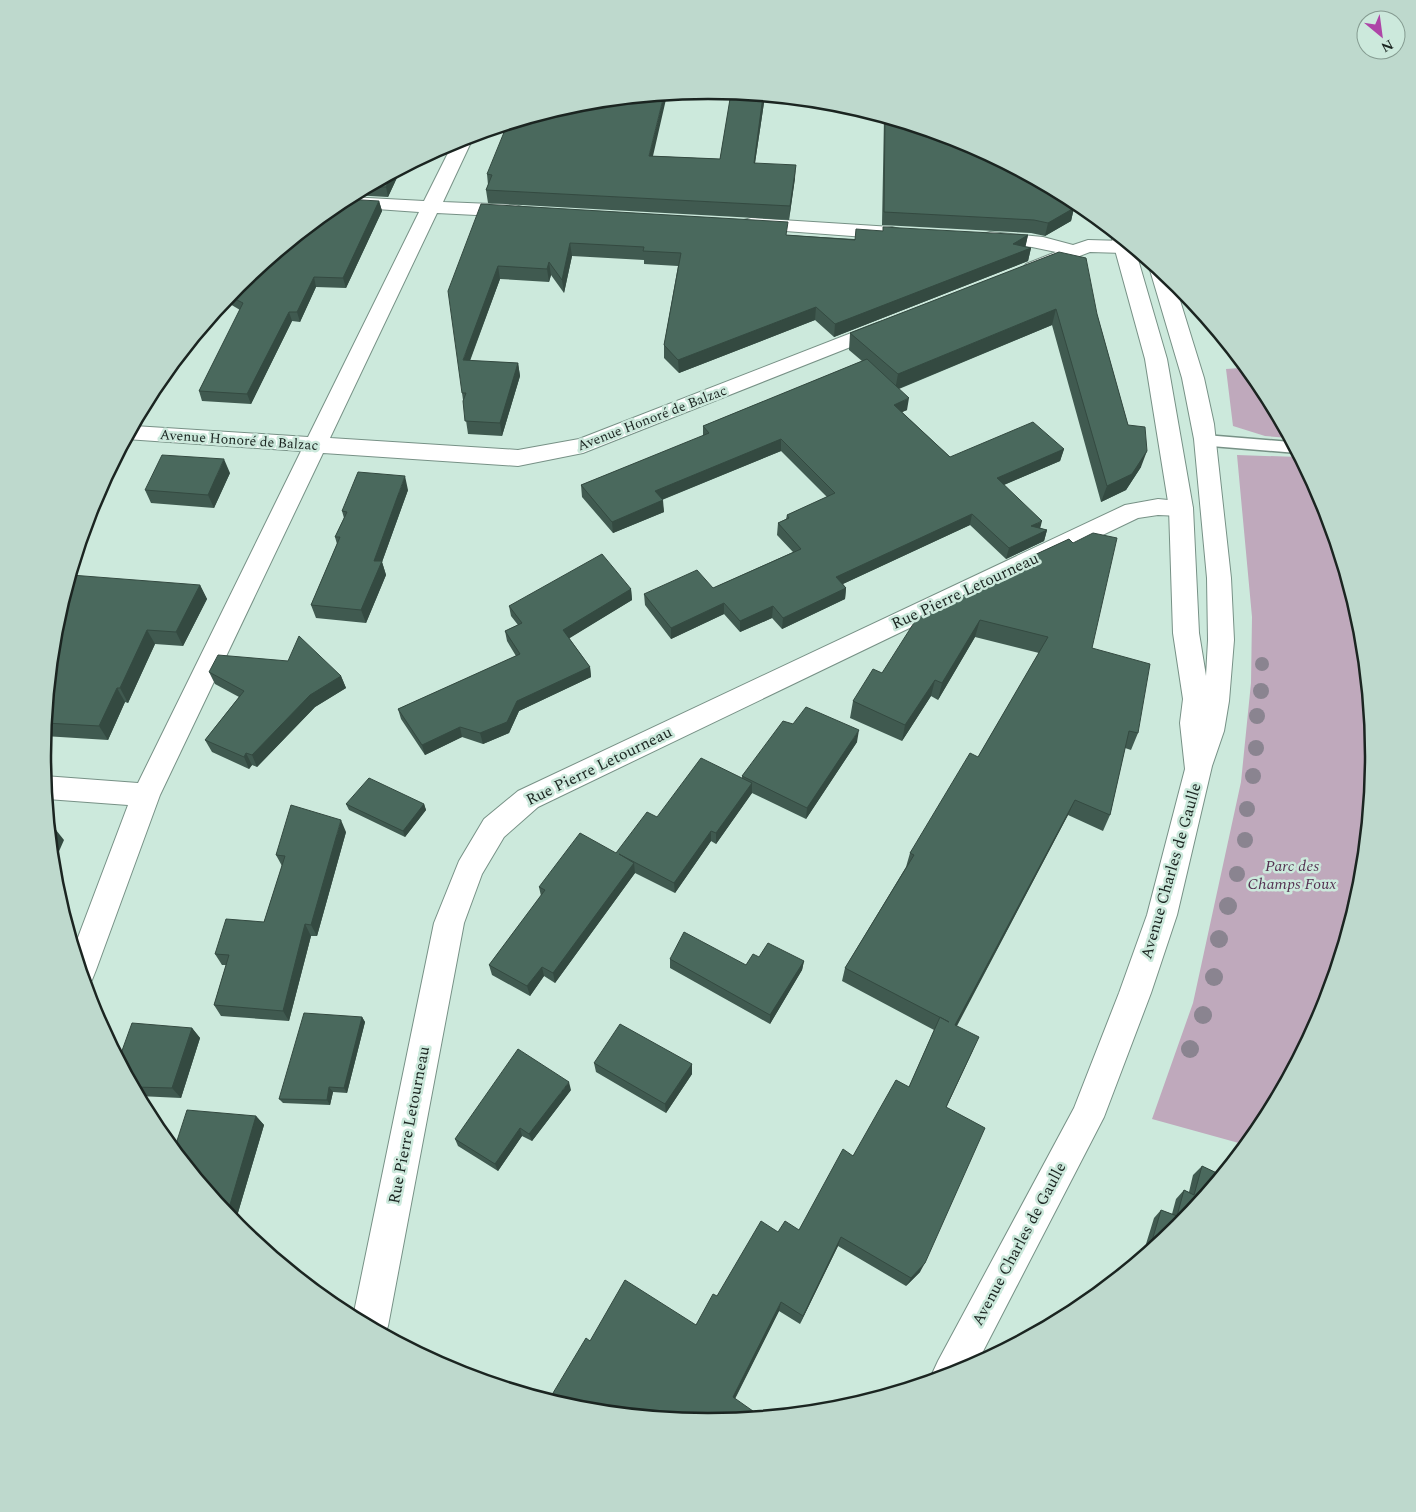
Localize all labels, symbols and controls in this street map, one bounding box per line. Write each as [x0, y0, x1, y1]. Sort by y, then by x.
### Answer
north arrow [1356, 10, 1406, 60]
text: N [1377, 34, 1397, 58]
street label: Avenue Honoré de Balzac [574, 380, 730, 456]
street label: Avenue Honoré de Balzac [159, 424, 319, 456]
street label: Rue Pierre Letourneau [887, 546, 1043, 636]
street label: Rue Pierre Letourneau [522, 720, 676, 812]
street label: Avenue Charles de Gaulle [1134, 780, 1208, 962]
park label: Parc des Champs Foux [1248, 854, 1336, 896]
street label: Rue Pierre Letourneau [382, 1044, 436, 1206]
street label: Avenue Charles de Gaulle [966, 1158, 1072, 1330]

